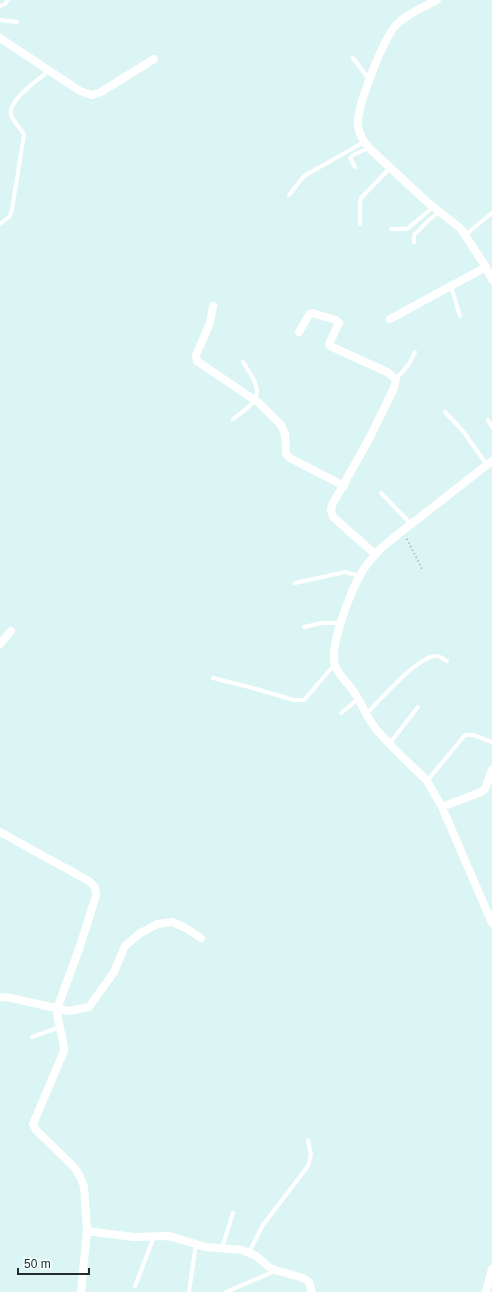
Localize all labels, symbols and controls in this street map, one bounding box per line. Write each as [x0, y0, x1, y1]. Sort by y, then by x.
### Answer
scale bar [18, 1250, 89, 1276]
text: 50 m [24, 1257, 51, 1271]

